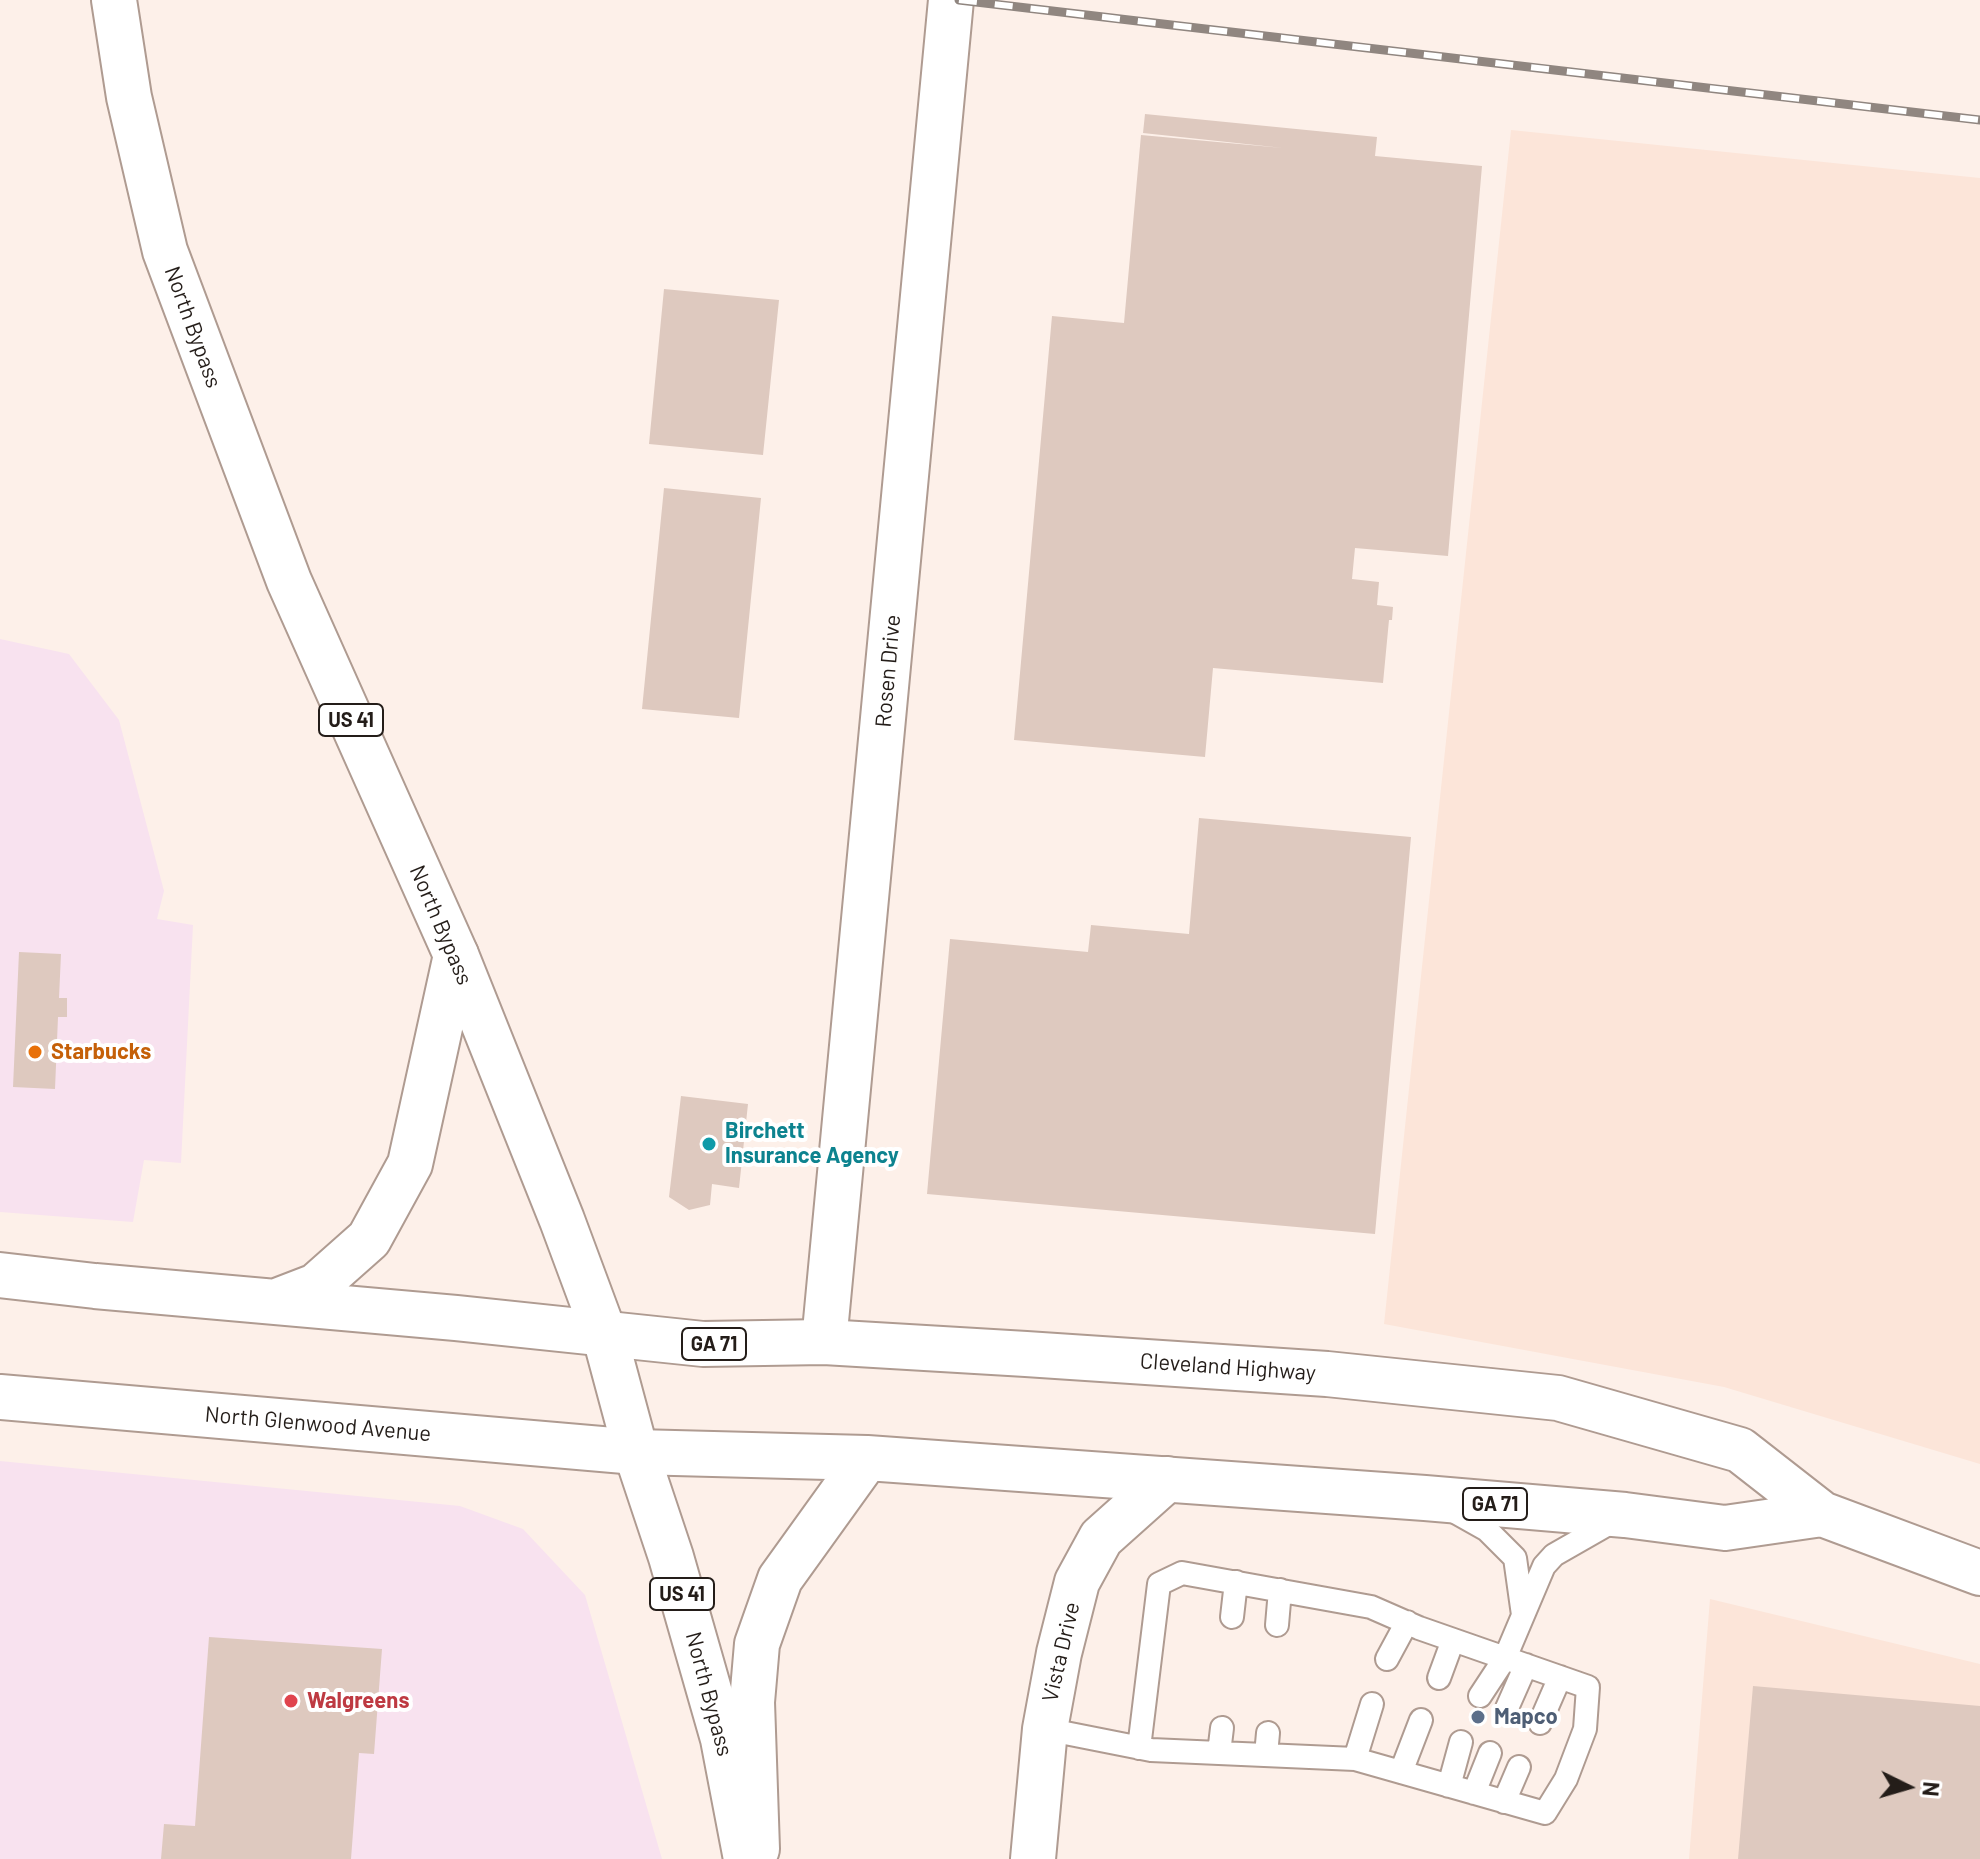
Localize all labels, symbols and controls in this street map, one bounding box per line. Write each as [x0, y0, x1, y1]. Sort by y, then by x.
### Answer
street label: North Bypass [159, 263, 227, 391]
street label: Rosen Drive [870, 614, 906, 728]
road number: US 41 [319, 704, 383, 736]
street label: North Bypass [404, 861, 478, 989]
place label: Starbucks [51, 1039, 151, 1065]
marker: Starbucks [26, 1043, 44, 1061]
place label: Birchett Insurance Agency [725, 1118, 899, 1170]
marker: Birchett Insurance Agency [700, 1135, 718, 1153]
road number: GA 71 [682, 1328, 746, 1360]
street label: Cleveland Highway [1139, 1348, 1317, 1386]
street label: North Glenwood Avenue [204, 1401, 432, 1447]
road number: GA 71 [1463, 1488, 1527, 1520]
road number: US 41 [650, 1578, 714, 1610]
street label: Vista Drive [1037, 1599, 1085, 1705]
street label: North Bypass [680, 1629, 738, 1759]
place label: Walgreens [307, 1688, 409, 1714]
marker: Walgreens [282, 1692, 300, 1710]
place label: Mapco [1494, 1704, 1558, 1730]
marker: Mapco [1469, 1708, 1487, 1726]
north arrow [1868, 1747, 1948, 1827]
text: N [1918, 1781, 1945, 1798]

